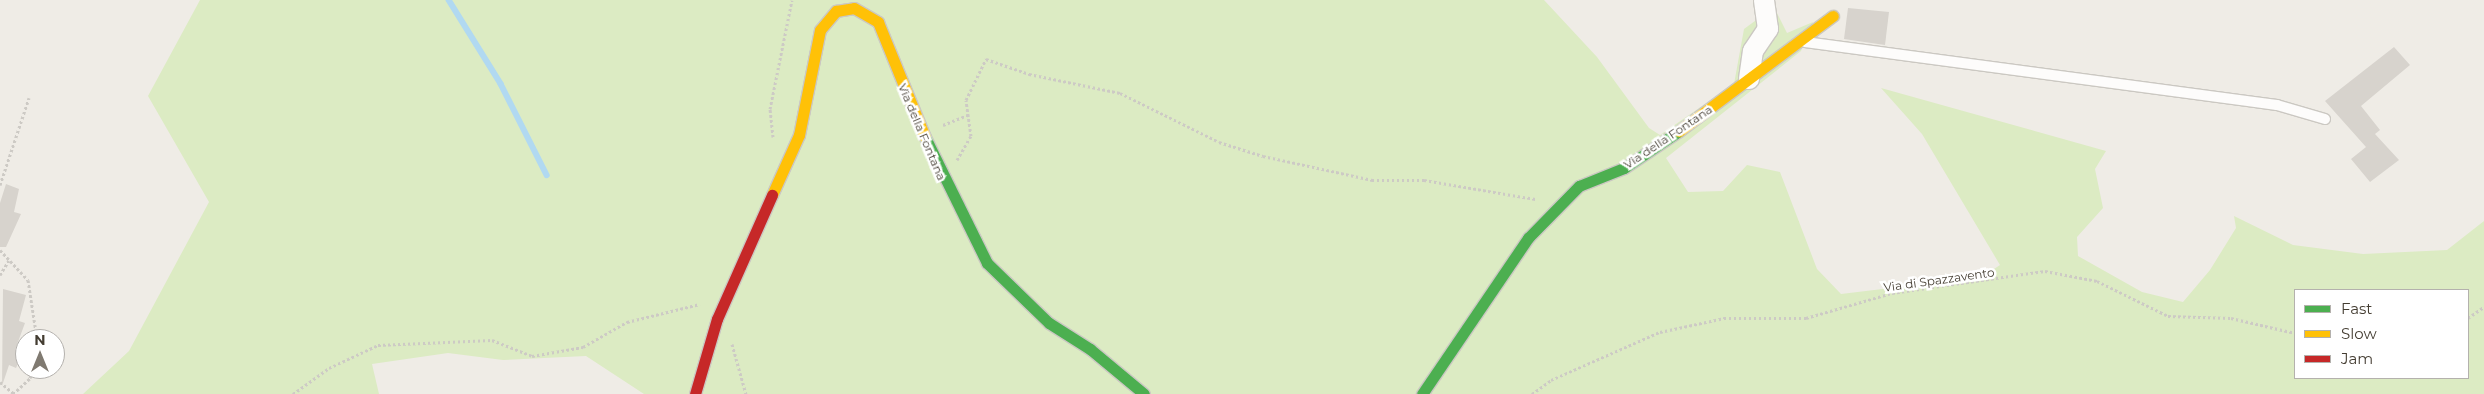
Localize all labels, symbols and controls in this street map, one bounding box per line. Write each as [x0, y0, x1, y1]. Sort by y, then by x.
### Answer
street label: Via della Fontana [895, 82, 949, 182]
street label: Via della Fontana [1621, 102, 1715, 172]
street label: Via di Spazzavento [1883, 265, 1995, 295]
legend [2294, 289, 2469, 379]
text: Fast [2341, 299, 2372, 318]
text: Slow [2341, 324, 2377, 343]
north arrow [15, 329, 65, 379]
text: N [34, 331, 46, 349]
text: Jam [2341, 349, 2373, 368]

